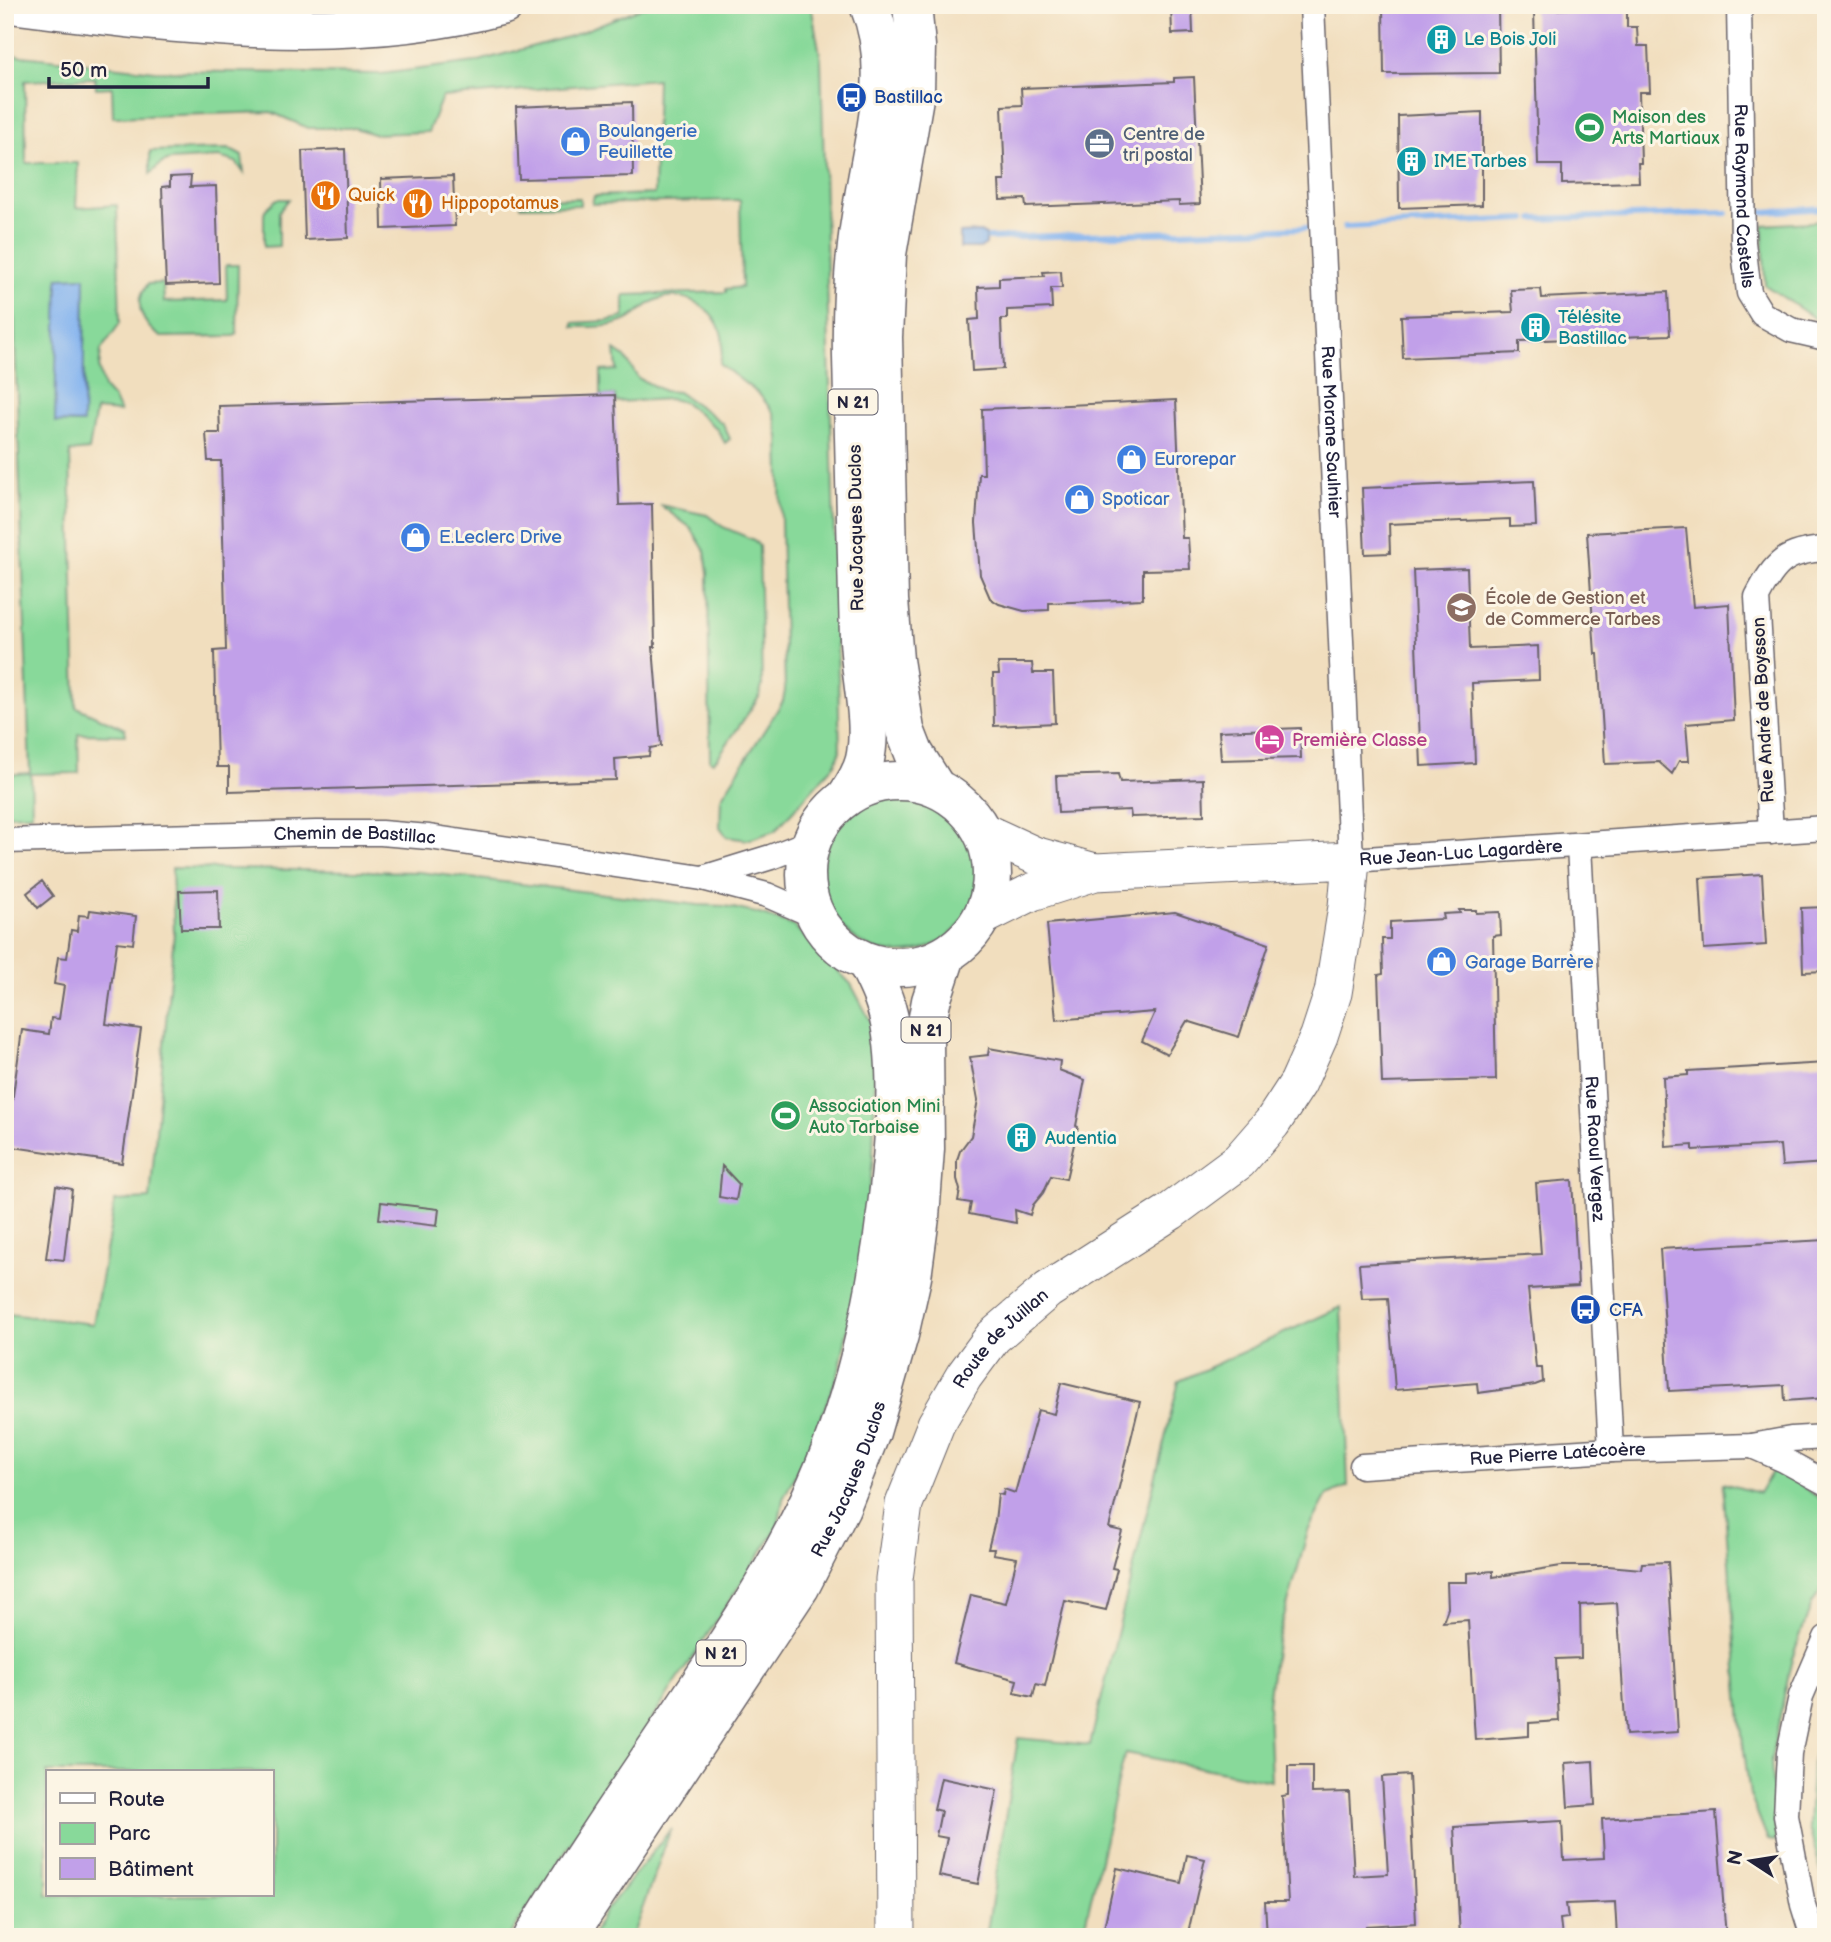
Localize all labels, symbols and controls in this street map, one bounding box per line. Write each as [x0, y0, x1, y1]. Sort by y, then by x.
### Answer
building icon: Le Bois Joli [1424, 22, 1458, 56]
place label: Le Bois Joli [1464, 29, 1556, 50]
scale bar [49, 46, 208, 90]
text: 50 m [60, 58, 107, 83]
bus stop icon: Bastillac [834, 80, 868, 114]
place label: Bastillac [874, 87, 943, 108]
street label: Rue Raymond Castells [1730, 104, 1758, 289]
place label: Maison des Arts Martiaux [1612, 107, 1720, 149]
sports icon: Maison des Arts Martiaux [1572, 110, 1606, 144]
place label: Boulangerie Feuillette [598, 121, 697, 163]
shop icon: Boulangerie Feuillette [558, 124, 592, 158]
place label: Centre de tri postal [1123, 124, 1205, 166]
office icon: Centre de tri postal [1083, 127, 1117, 161]
building icon: IME Tarbes [1394, 144, 1428, 178]
place label: IME Tarbes [1434, 151, 1527, 172]
restaurant icon: Quick [308, 178, 342, 212]
place label: Quick [348, 185, 395, 206]
restaurant icon: Hippopotamus [401, 186, 435, 220]
place label: Hippopotamus [441, 193, 559, 214]
place label: Télésite Bastillac [1558, 307, 1627, 349]
building icon: Télésite Bastillac [1518, 310, 1552, 344]
street label: Rue Morane Saulnier [1317, 345, 1345, 519]
road number: N 21 [828, 390, 878, 414]
shop icon: Eurorepar [1114, 442, 1148, 476]
street label: Rue Jacques Duclos [845, 444, 868, 612]
place label: Eurorepar [1154, 449, 1236, 470]
shop icon: Spoticar [1062, 482, 1096, 516]
place label: Spoticar [1102, 489, 1170, 510]
shop icon: E.Leclerc Drive [399, 520, 433, 554]
place label: E.Leclerc Drive [439, 527, 562, 548]
place label: École de Gestion et de Commerce Tarbes [1485, 586, 1660, 630]
school or university icon: École de Gestion et de Commerce Tarbes [1445, 591, 1479, 625]
street label: Rue André de Boysson [1748, 617, 1779, 803]
hotel icon: Première Classe [1252, 723, 1286, 757]
place label: Première Classe [1292, 730, 1427, 751]
street label: Chemin de Bastillac [273, 823, 437, 849]
street label: Rue Jean-Luc Lagardère [1359, 836, 1564, 870]
shop icon: Garage Barrère [1425, 945, 1459, 979]
place label: Garage Barrère [1465, 952, 1594, 973]
road number: N 21 [902, 1018, 950, 1042]
street label: Rue Raoul Vergez [1580, 1075, 1609, 1223]
place label: Association Mini Auto Tarbaise [809, 1096, 940, 1138]
sports icon: Association Mini Auto Tarbaise [769, 1099, 803, 1133]
building icon: Audentia [1005, 1121, 1039, 1155]
place label: Audentia [1045, 1128, 1117, 1149]
street label: Route de Juillan [949, 1284, 1053, 1392]
bus stop icon: CFA [1569, 1293, 1603, 1327]
place label: CFA [1609, 1300, 1643, 1321]
street label: Rue Jacques Duclos [807, 1399, 890, 1561]
street label: Rue Pierre Latécoère [1469, 1439, 1646, 1470]
road number: N 21 [696, 1640, 746, 1666]
legend [46, 1770, 273, 1896]
text: Route [108, 1787, 165, 1812]
text: Parc [108, 1821, 151, 1846]
north arrow [1716, 1826, 1786, 1896]
text: N [1723, 1848, 1749, 1867]
text: Bâtiment [108, 1857, 194, 1882]

